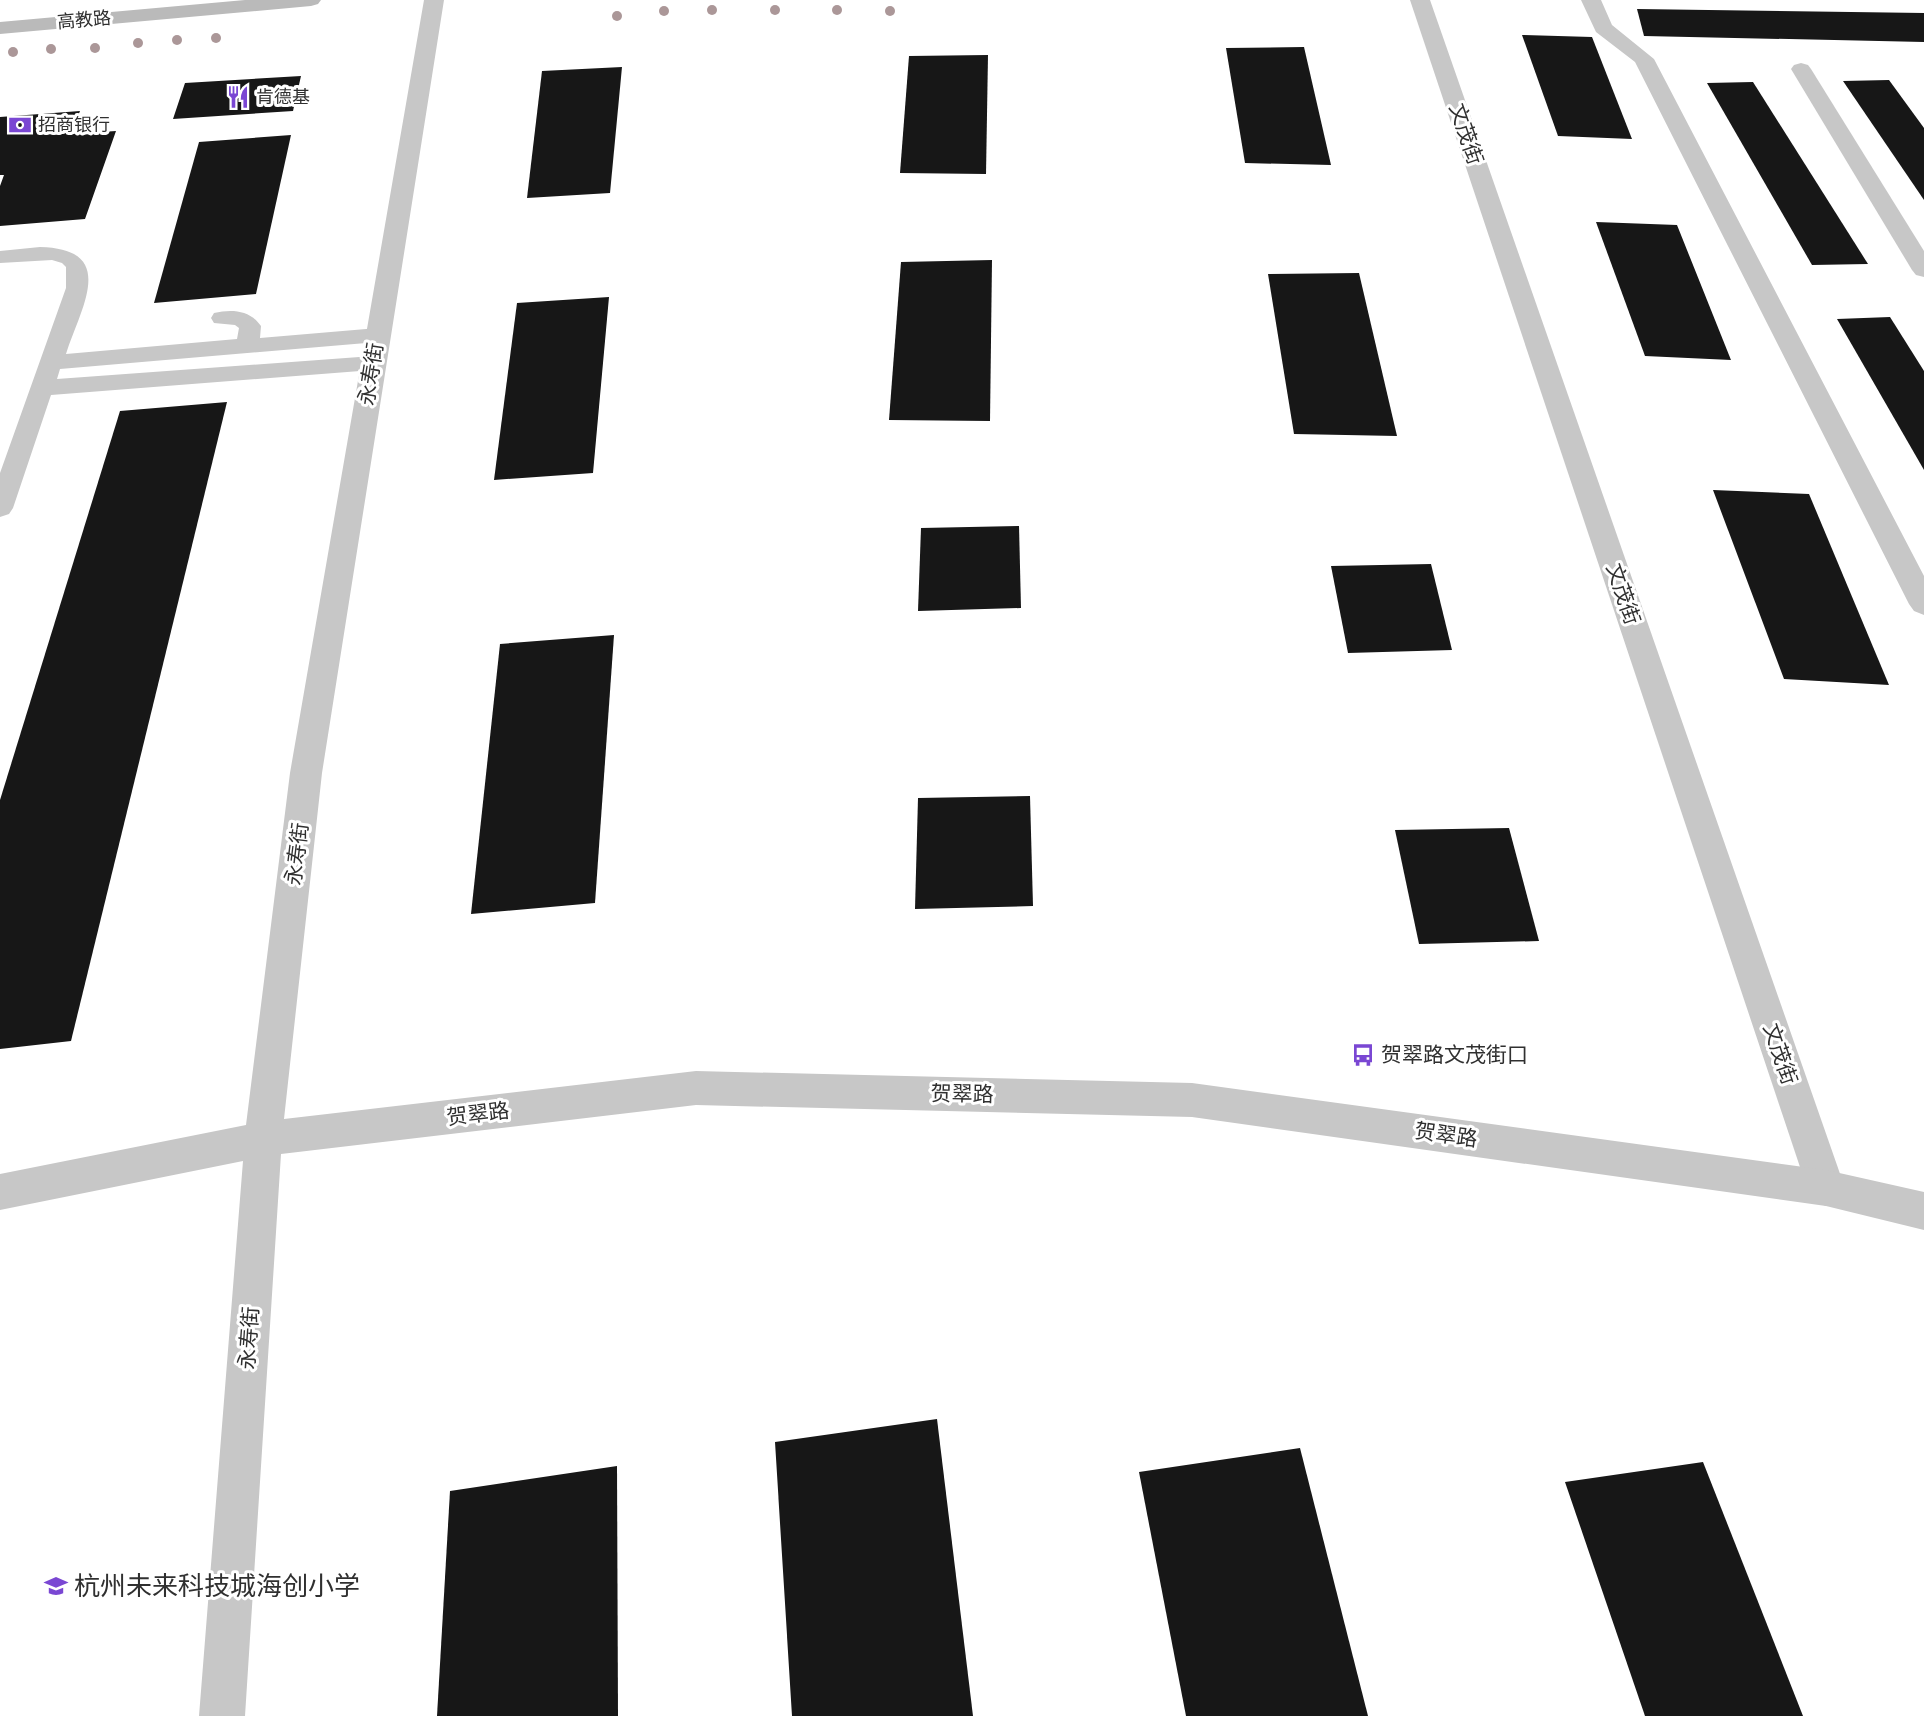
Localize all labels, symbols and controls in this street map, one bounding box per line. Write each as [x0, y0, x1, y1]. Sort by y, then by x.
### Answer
street label: 高教路 [56, 6, 112, 32]
restaurant icon: 肯德基 [225, 84, 251, 110]
place label: 肯德基 [256, 85, 310, 107]
street label: 文茂街 [1444, 100, 1489, 168]
bank icon: 招商银行 [7, 112, 33, 138]
place label: 招商银行 [38, 113, 110, 135]
street label: 永寿街 [352, 341, 388, 407]
street label: 文茂街 [1601, 560, 1646, 628]
street label: 永寿街 [279, 821, 313, 887]
street label: 文茂街 [1758, 1020, 1803, 1088]
place label: 贺翠路文茂街口 [1381, 1041, 1528, 1067]
bus stop icon: 贺翠路文茂街口 [1350, 1042, 1376, 1068]
street label: 贺翠路 [930, 1079, 994, 1107]
street label: 贺翠路 [445, 1096, 511, 1130]
street label: 贺翠路 [1413, 1117, 1479, 1151]
street label: 永寿街 [233, 1306, 263, 1370]
place label: 杭州未来科技城海创小学 [74, 1570, 360, 1601]
school or university icon: 杭州未来科技城海创小学 [43, 1573, 69, 1599]

